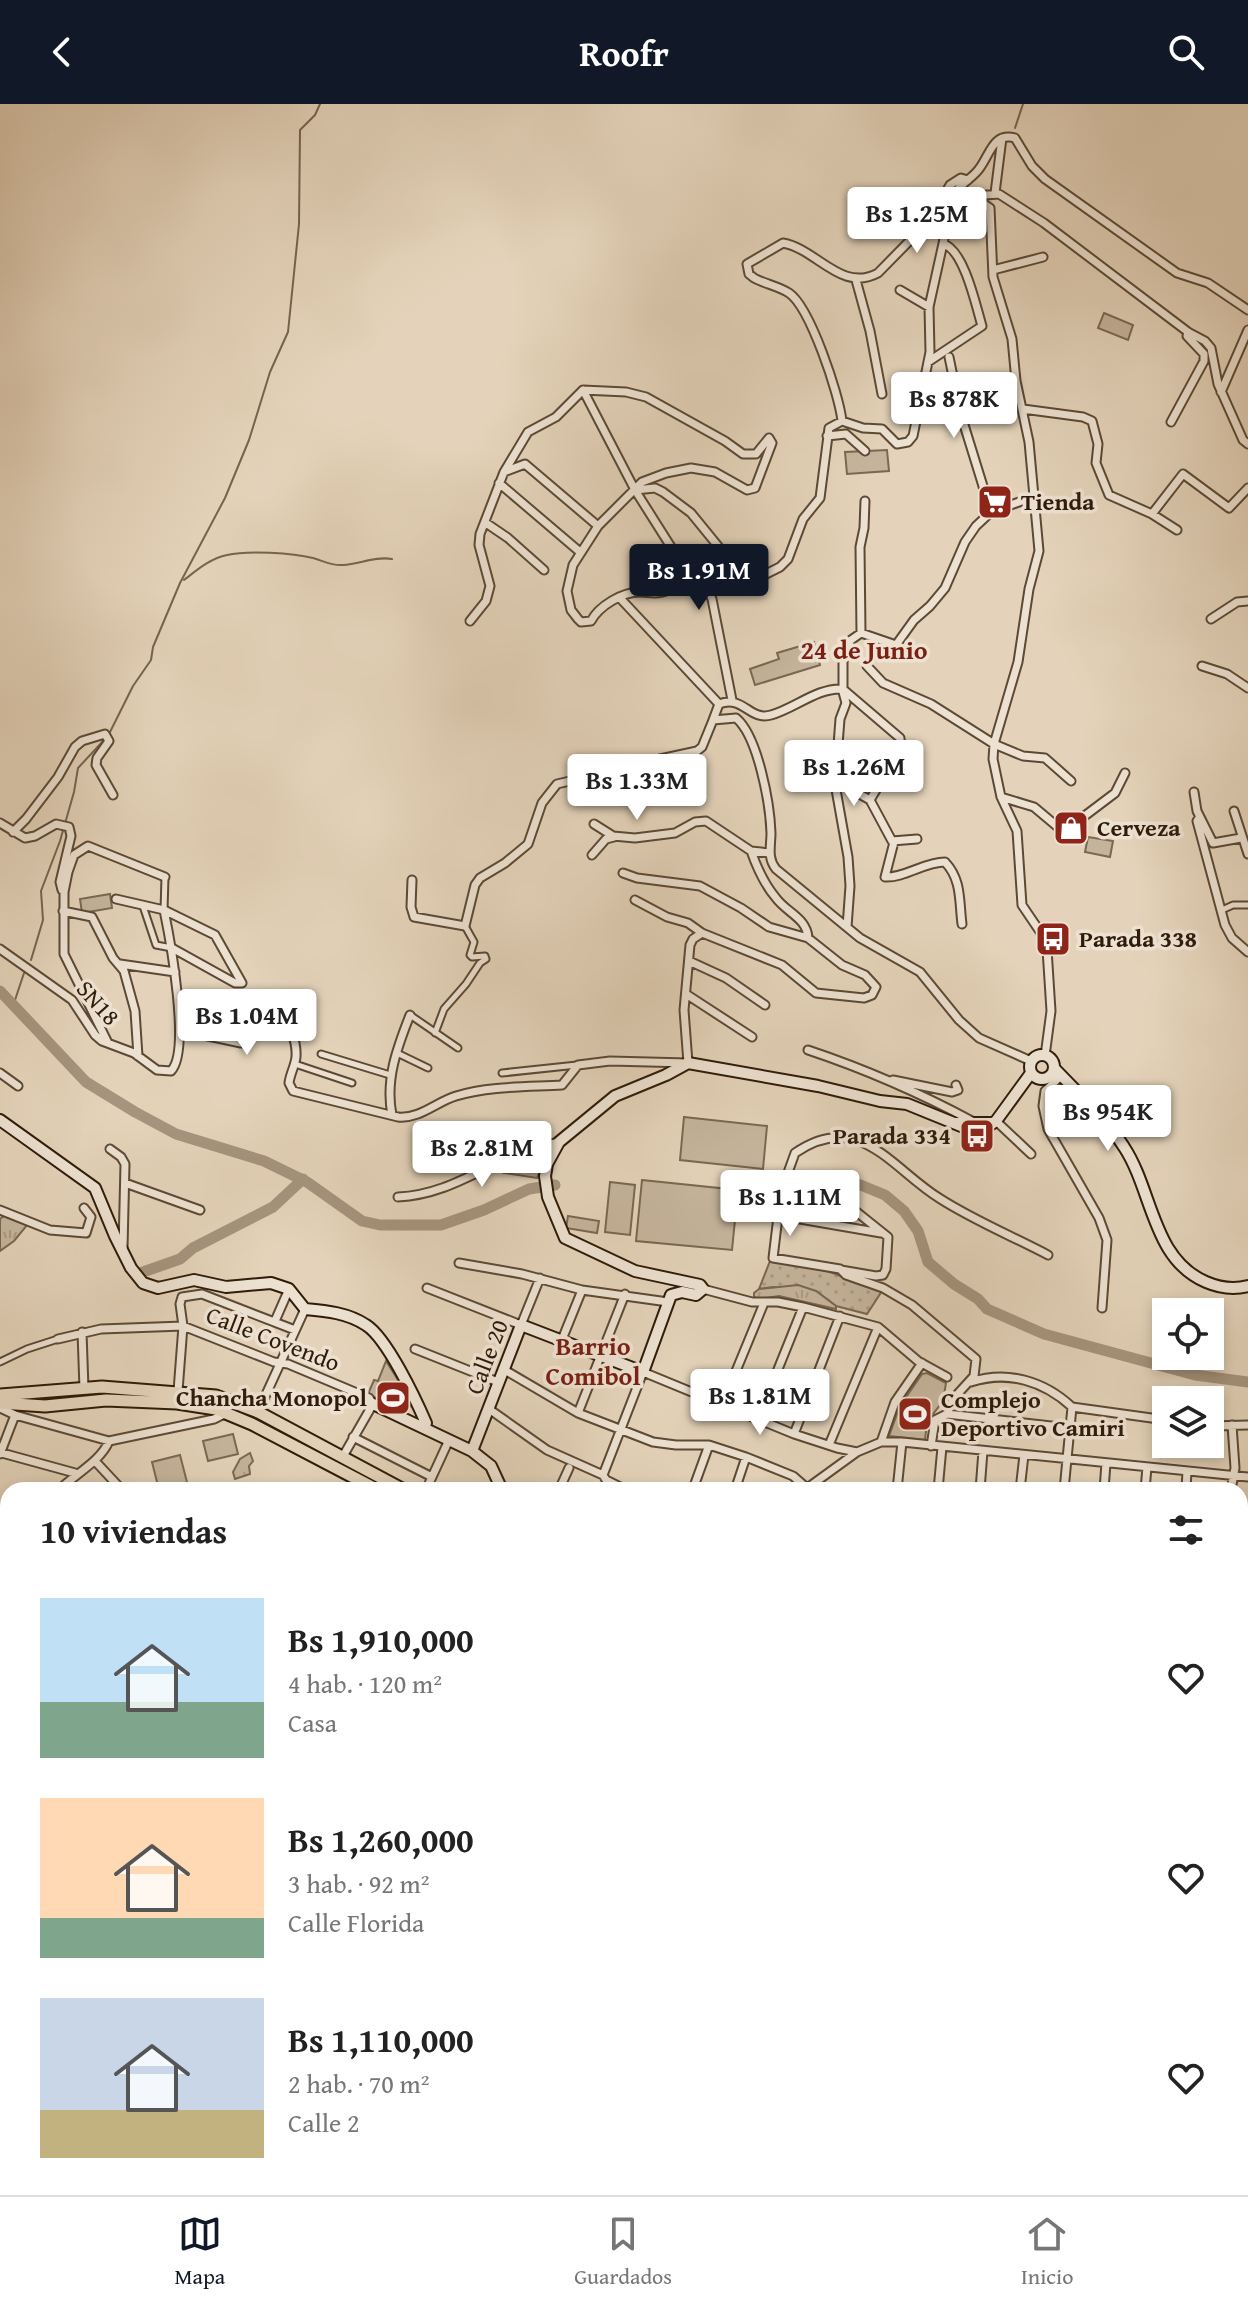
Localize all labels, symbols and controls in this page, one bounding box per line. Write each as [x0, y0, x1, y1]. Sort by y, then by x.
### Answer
text: Roofr [579, 26, 669, 79]
icon: back [40, 30, 84, 74]
icon: search [1164, 30, 1208, 74]
pin: Bs 1.25M [834, 187, 1000, 255]
text: Bs 1.25M [865, 193, 969, 232]
pin: Bs 878K [880, 372, 1028, 440]
text: Bs 878K [909, 378, 999, 417]
supermarket icon: Tienda [976, 483, 1014, 521]
place label: Tienda [1021, 484, 1095, 519]
pin: Bs 1.91M [616, 544, 782, 612]
text: Bs 1.91M [647, 550, 751, 589]
district label: 24 de Junio [800, 630, 928, 669]
pin: Bs 1.26M [771, 740, 937, 808]
text: Bs 1.26M [802, 746, 906, 785]
pin: Bs 1.33M [554, 754, 720, 822]
text: Bs 1.33M [585, 760, 689, 799]
shop icon: Cerveza [1052, 809, 1090, 847]
place label: Cerveza [1097, 810, 1181, 845]
bus stop icon: Parada 338 [1034, 920, 1072, 958]
place label: Parada 338 [1079, 921, 1197, 956]
street label: SN18 [68, 972, 128, 1033]
pin: Bs 1.04M [164, 989, 330, 1057]
text: Bs 1.04M [195, 995, 299, 1034]
pin: Bs 954K [1034, 1085, 1182, 1153]
text: Bs 954K [1063, 1091, 1153, 1130]
bus stop icon: Parada 334 [958, 1117, 996, 1155]
place label: Parada 334 [833, 1118, 951, 1153]
pin: Bs 2.81M [399, 1121, 565, 1189]
text: Bs 2.81M [430, 1127, 534, 1166]
pin: Bs 1.11M [707, 1170, 873, 1238]
text: Bs 1.11M [738, 1176, 842, 1215]
street label: Calle Covendo [201, 1297, 345, 1380]
map controls [1152, 1298, 1224, 1458]
button: locate [1152, 1298, 1224, 1370]
street label: Calle 20 [456, 1314, 517, 1399]
district label: Barrio Comibol [546, 1326, 641, 1395]
pin: Bs 1.81M [677, 1369, 843, 1437]
text: Bs 1.81M [708, 1375, 812, 1414]
sports icon: Chancha Monopol [374, 1379, 412, 1417]
place label: Chancha Monopol [176, 1380, 368, 1415]
place label: Complejo Deportivo Camiri [941, 1382, 1125, 1445]
button: layers [1152, 1386, 1224, 1458]
sports icon: Complejo Deportivo Camiri [896, 1395, 934, 1433]
text: 10 viviendas [40, 1506, 227, 1555]
icon: filters [1164, 1508, 1208, 1552]
text: Bs 1,910,000 [288, 1615, 474, 1664]
icon: home [104, 1630, 200, 1726]
icon: heart [1164, 1656, 1208, 1700]
text: 4 hab. · 120 m² [288, 1664, 442, 1703]
text: Casa [288, 1703, 337, 1742]
text: Bs 1,260,000 [288, 1815, 474, 1864]
icon: home [104, 1830, 200, 1926]
icon: heart [1164, 1856, 1208, 1900]
text: 3 hab. · 92 m² [288, 1864, 429, 1903]
text: Calle Florida [288, 1903, 424, 1942]
text: Bs 1,110,000 [288, 2015, 474, 2064]
icon: home [104, 2030, 200, 2126]
icon: heart [1164, 2056, 1208, 2100]
text: 2 hab. · 70 m² [288, 2064, 429, 2103]
text: Calle 2 [288, 2103, 359, 2142]
tab: Mapa [174, 2212, 225, 2292]
tab: Guardados [574, 2212, 672, 2292]
tab: Inicio [1021, 2212, 1074, 2292]

